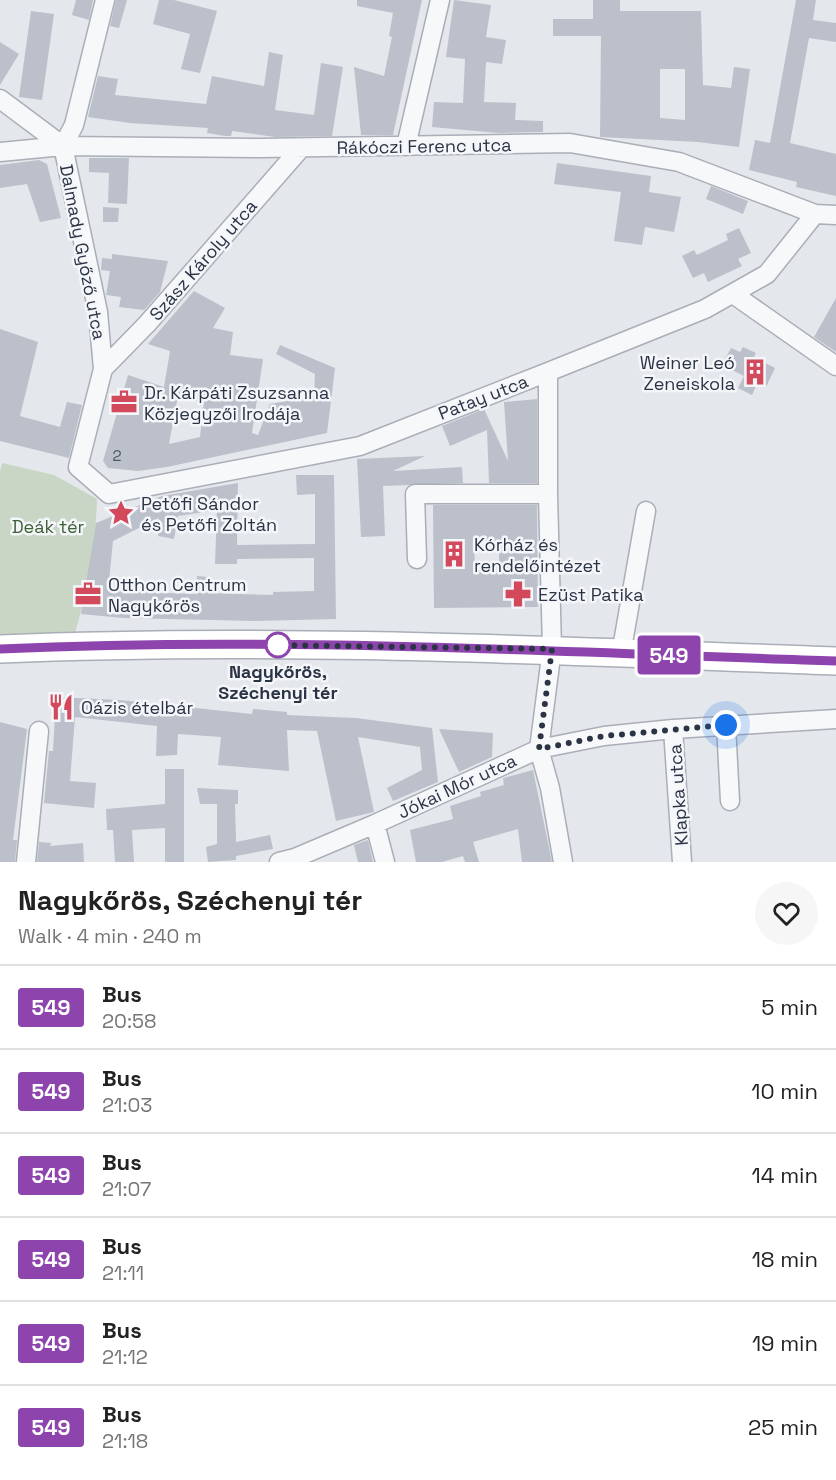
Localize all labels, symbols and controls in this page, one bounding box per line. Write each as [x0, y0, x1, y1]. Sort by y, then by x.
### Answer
street label: Rákóczi Ferenc utca [336, 133, 512, 159]
street label: Dalmady Győző utca [55, 162, 111, 342]
street label: Szász Károly utca [144, 195, 262, 325]
place label: Weiner Leó Zeneiskola [640, 351, 735, 395]
building icon: Weiner Leó Zeneiskola [740, 357, 770, 387]
street label: Patay utca [435, 369, 531, 425]
place label: Dr. Kárpáti Zsuzsanna Közjegyzői Irodája [144, 381, 329, 425]
office icon: Dr. Kárpáti Zsuzsanna Közjegyzői Irodája [109, 387, 139, 417]
house number: 2 [112, 446, 122, 465]
place label: Petőfi Sándor és Petőfi Zoltán [141, 492, 277, 536]
place icon: Petőfi Sándor és Petőfi Zoltán [106, 498, 136, 528]
park label: Deák tér [12, 515, 85, 538]
place label: Kórház és rendelőintézet [474, 533, 601, 577]
building icon: Kórház és rendelőintézet [439, 539, 469, 569]
place label: Otthon Centrum Nagykőrös [108, 573, 247, 617]
office icon: Otthon Centrum Nagykőrös [73, 579, 103, 609]
pharmacy icon: Ezüst Patika [503, 579, 533, 609]
place label: Ezüst Patika [538, 583, 644, 606]
marker: Nagykőrös, Széchenyi tér [265, 632, 291, 658]
line badge: 549 [634, 636, 704, 674]
text: 549 [650, 642, 688, 669]
place label: Nagykőrös, Széchenyi tér [218, 660, 338, 704]
restaurant icon: Oázis ételbár [46, 692, 76, 722]
place label: Oázis ételbár [81, 696, 194, 719]
your location [711, 710, 741, 740]
street label: Klapka utca [663, 743, 693, 847]
street label: Jókai Mór utca [394, 748, 520, 824]
text: Nagykőrös, Széchenyi tér [18, 882, 362, 918]
button: heart [755, 882, 818, 945]
text: Walk · 4 min · 240 m [18, 923, 202, 949]
text: Bus [102, 980, 142, 1008]
text: 5 min [761, 993, 818, 1021]
text: 549 [32, 994, 70, 1021]
text: 20:58 [102, 1008, 156, 1034]
text: Bus [102, 1064, 142, 1092]
text: 10 min [751, 1077, 818, 1105]
text: 549 [32, 1078, 70, 1105]
text: 21:03 [102, 1092, 152, 1118]
text: Bus [102, 1148, 142, 1176]
text: 14 min [752, 1161, 818, 1189]
text: 549 [32, 1162, 70, 1189]
text: 21:07 [102, 1176, 151, 1202]
text: Bus [102, 1232, 142, 1260]
text: 18 min [752, 1245, 818, 1273]
text: 549 [32, 1246, 70, 1273]
text: 21:11 [102, 1260, 144, 1286]
text: Bus [102, 1316, 142, 1344]
text: 19 min [752, 1329, 818, 1357]
text: 549 [32, 1330, 70, 1357]
text: 21:12 [102, 1344, 148, 1370]
text: Bus [102, 1400, 142, 1428]
text: 25 min [748, 1413, 818, 1441]
text: 549 [32, 1414, 70, 1441]
text: 21:18 [102, 1428, 148, 1454]

